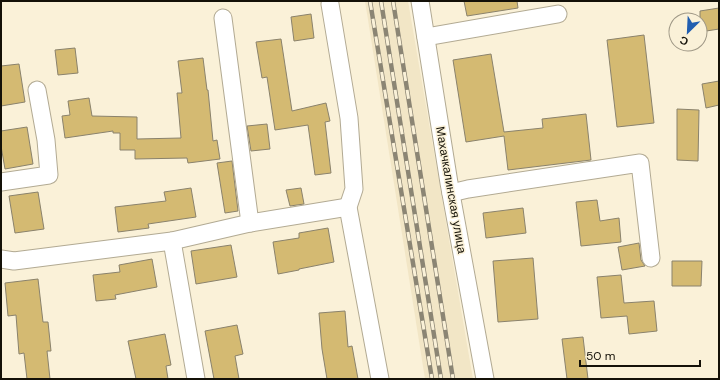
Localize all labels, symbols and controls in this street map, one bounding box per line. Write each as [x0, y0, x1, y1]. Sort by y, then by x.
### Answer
north arrow [668, 12, 708, 52]
text: С [677, 33, 690, 49]
street label: Махачкалинская улица [432, 125, 470, 255]
scale bar [580, 342, 700, 368]
text: 50 m [586, 348, 615, 364]

